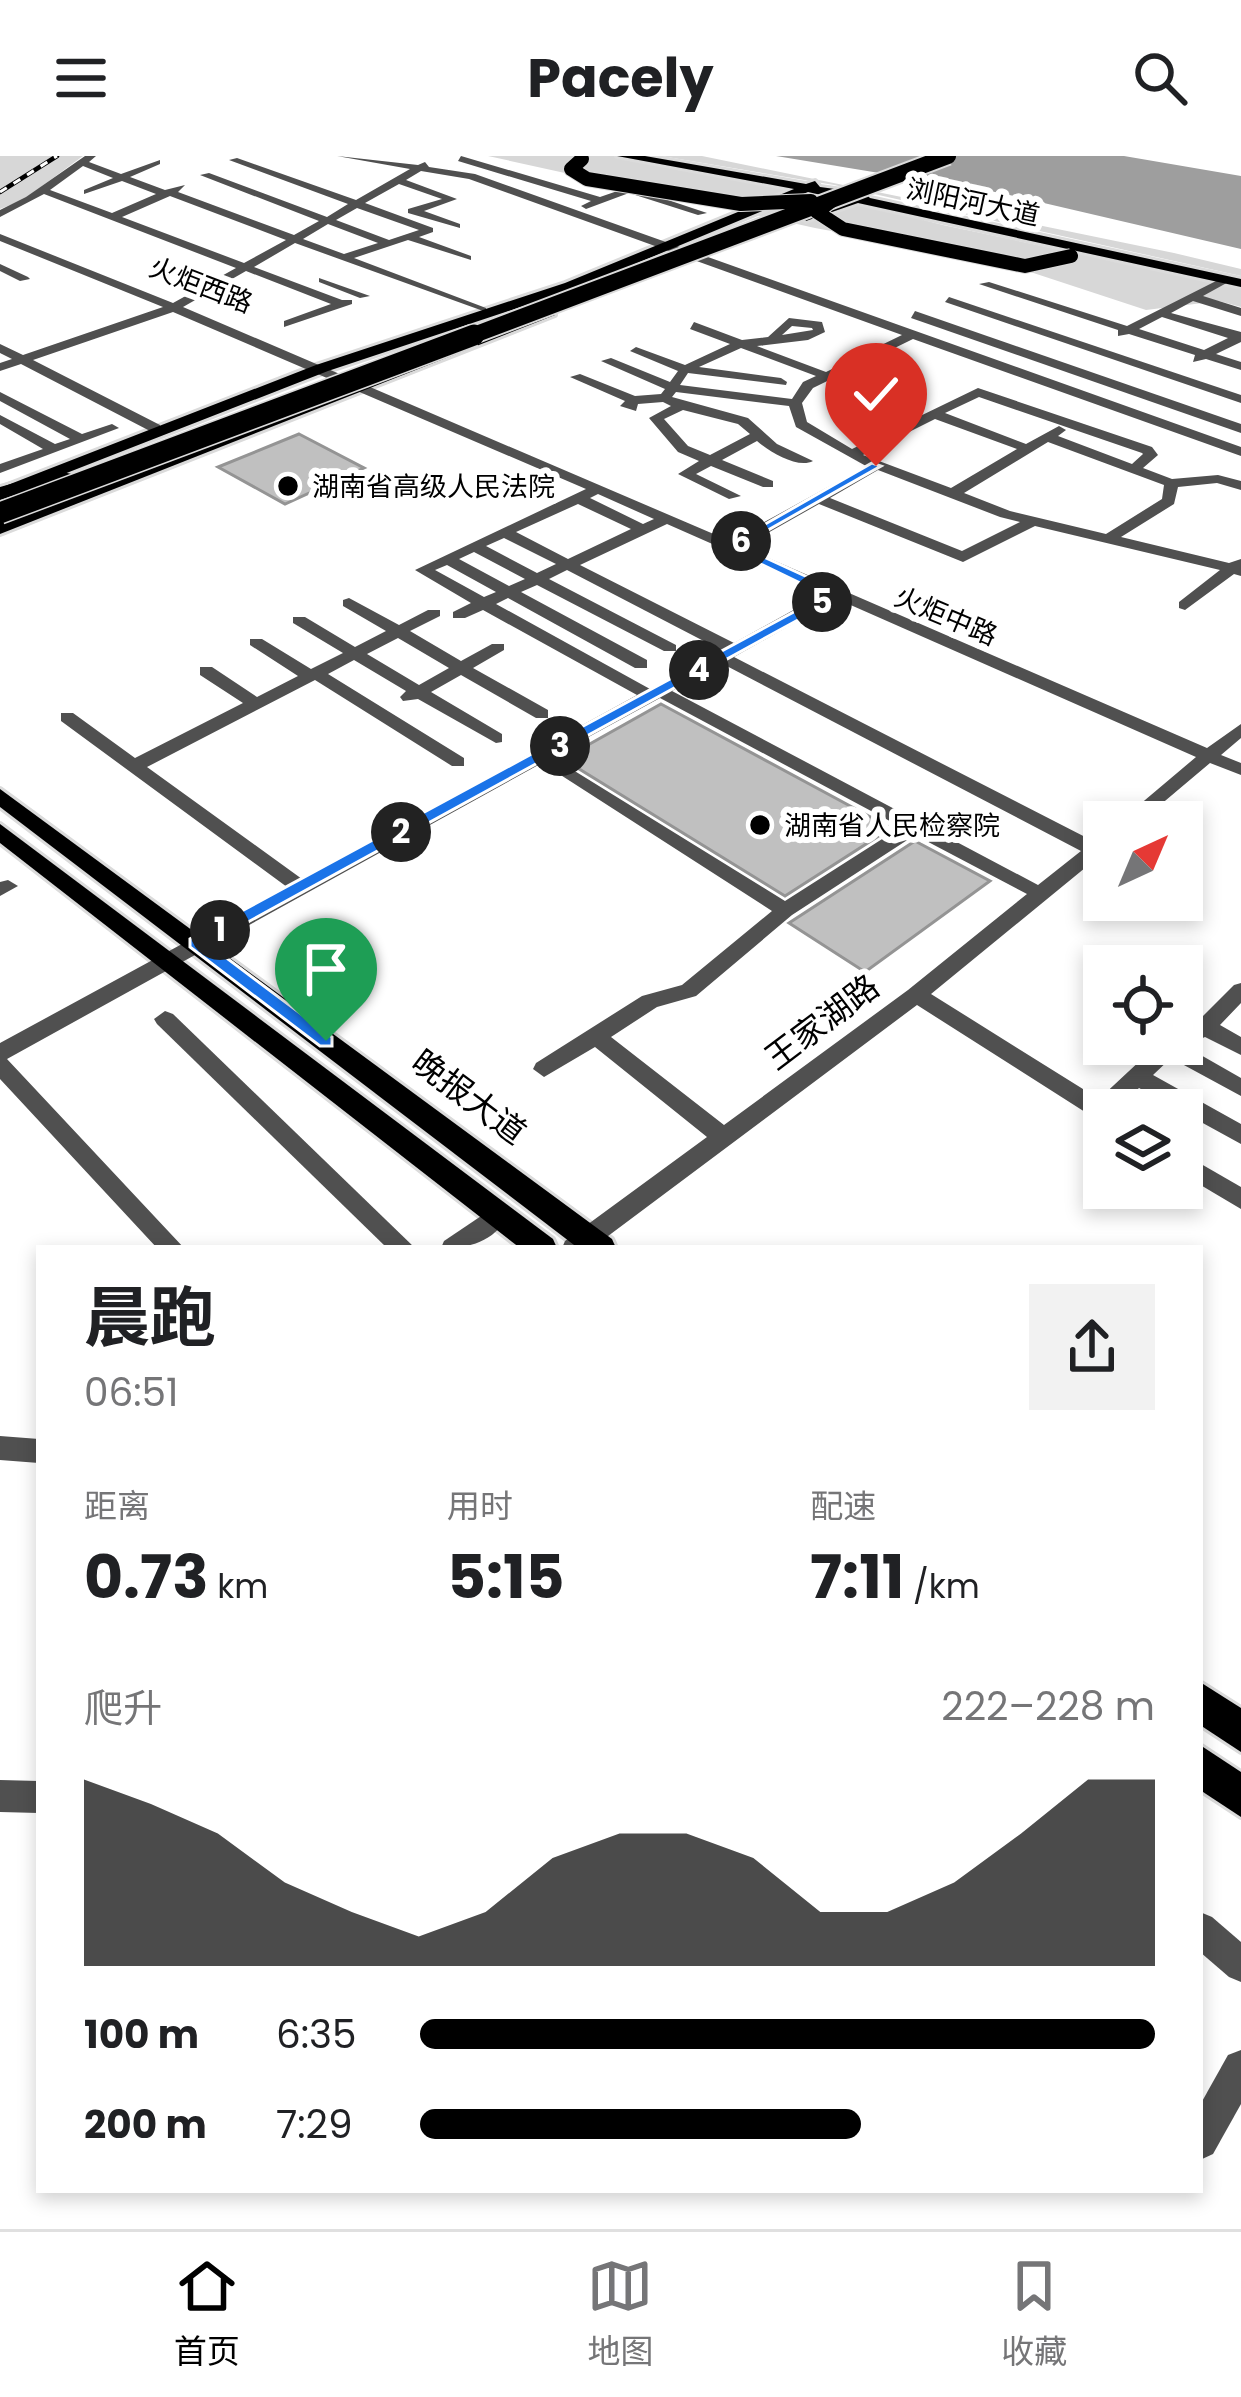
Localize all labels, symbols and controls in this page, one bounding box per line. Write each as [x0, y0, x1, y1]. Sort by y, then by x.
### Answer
text: Pacely [527, 40, 714, 116]
icon: menu [48, 45, 114, 111]
icon: search [1127, 45, 1193, 111]
street label: 浏阳河大道 [903, 170, 1043, 234]
street label: 火炬西路 [144, 248, 258, 322]
pin [825, 343, 927, 466]
icon: check [843, 361, 909, 427]
place label: 湖南省高级人民法院 [312, 468, 555, 505]
marker: 湖南省高级人民法院 [275, 473, 301, 499]
pin: 6 [711, 511, 771, 571]
text: 6 [730, 517, 752, 564]
pin: 5 [792, 572, 852, 632]
text: 5 [811, 578, 833, 625]
street label: 火炬中路 [889, 578, 1003, 654]
pin: 4 [669, 640, 729, 700]
text: 4 [688, 646, 710, 693]
pin: 3 [530, 716, 590, 776]
text: 3 [550, 722, 570, 769]
north arrow [1083, 801, 1203, 921]
map controls [1083, 801, 1203, 1209]
pin: 2 [371, 802, 431, 862]
place label: 湖南省人民检察院 [784, 807, 1000, 844]
text: 2 [392, 808, 410, 855]
marker: 湖南省人民检察院 [747, 812, 773, 838]
pin: 1 [190, 900, 250, 960]
text: 1 [214, 906, 226, 953]
pin [275, 918, 377, 1041]
icon: arrive [293, 936, 359, 1002]
button: locate [1083, 945, 1203, 1065]
street label: 王家湖路 [755, 964, 889, 1080]
street label: 晚报大道 [402, 1039, 536, 1155]
button: layers [1083, 1089, 1203, 1209]
text: 晨跑 [84, 1272, 216, 1364]
button: share [1029, 1284, 1155, 1410]
text: 06:51 [84, 1365, 179, 1420]
text: 距离 [84, 1483, 150, 1530]
text: 用时 [447, 1483, 513, 1530]
text: 配速 [810, 1483, 876, 1530]
text: 0.73 [84, 1535, 208, 1619]
text: 5:15 [447, 1535, 565, 1619]
text: 7:11 [810, 1535, 904, 1619]
text: km [208, 1563, 268, 1610]
text: /km [904, 1563, 980, 1610]
text: 222–228 m [941, 1679, 1155, 1734]
text: 爬升 [84, 1681, 162, 1736]
text: 100 m [84, 2007, 199, 2062]
text: 6:35 [276, 2007, 357, 2062]
text: 200 m [84, 2097, 207, 2152]
text: 7:29 [276, 2097, 353, 2152]
tab: 首页 [174, 2253, 240, 2377]
tab: 地图 [587, 2253, 653, 2377]
tab: 收藏 [1001, 2253, 1067, 2377]

